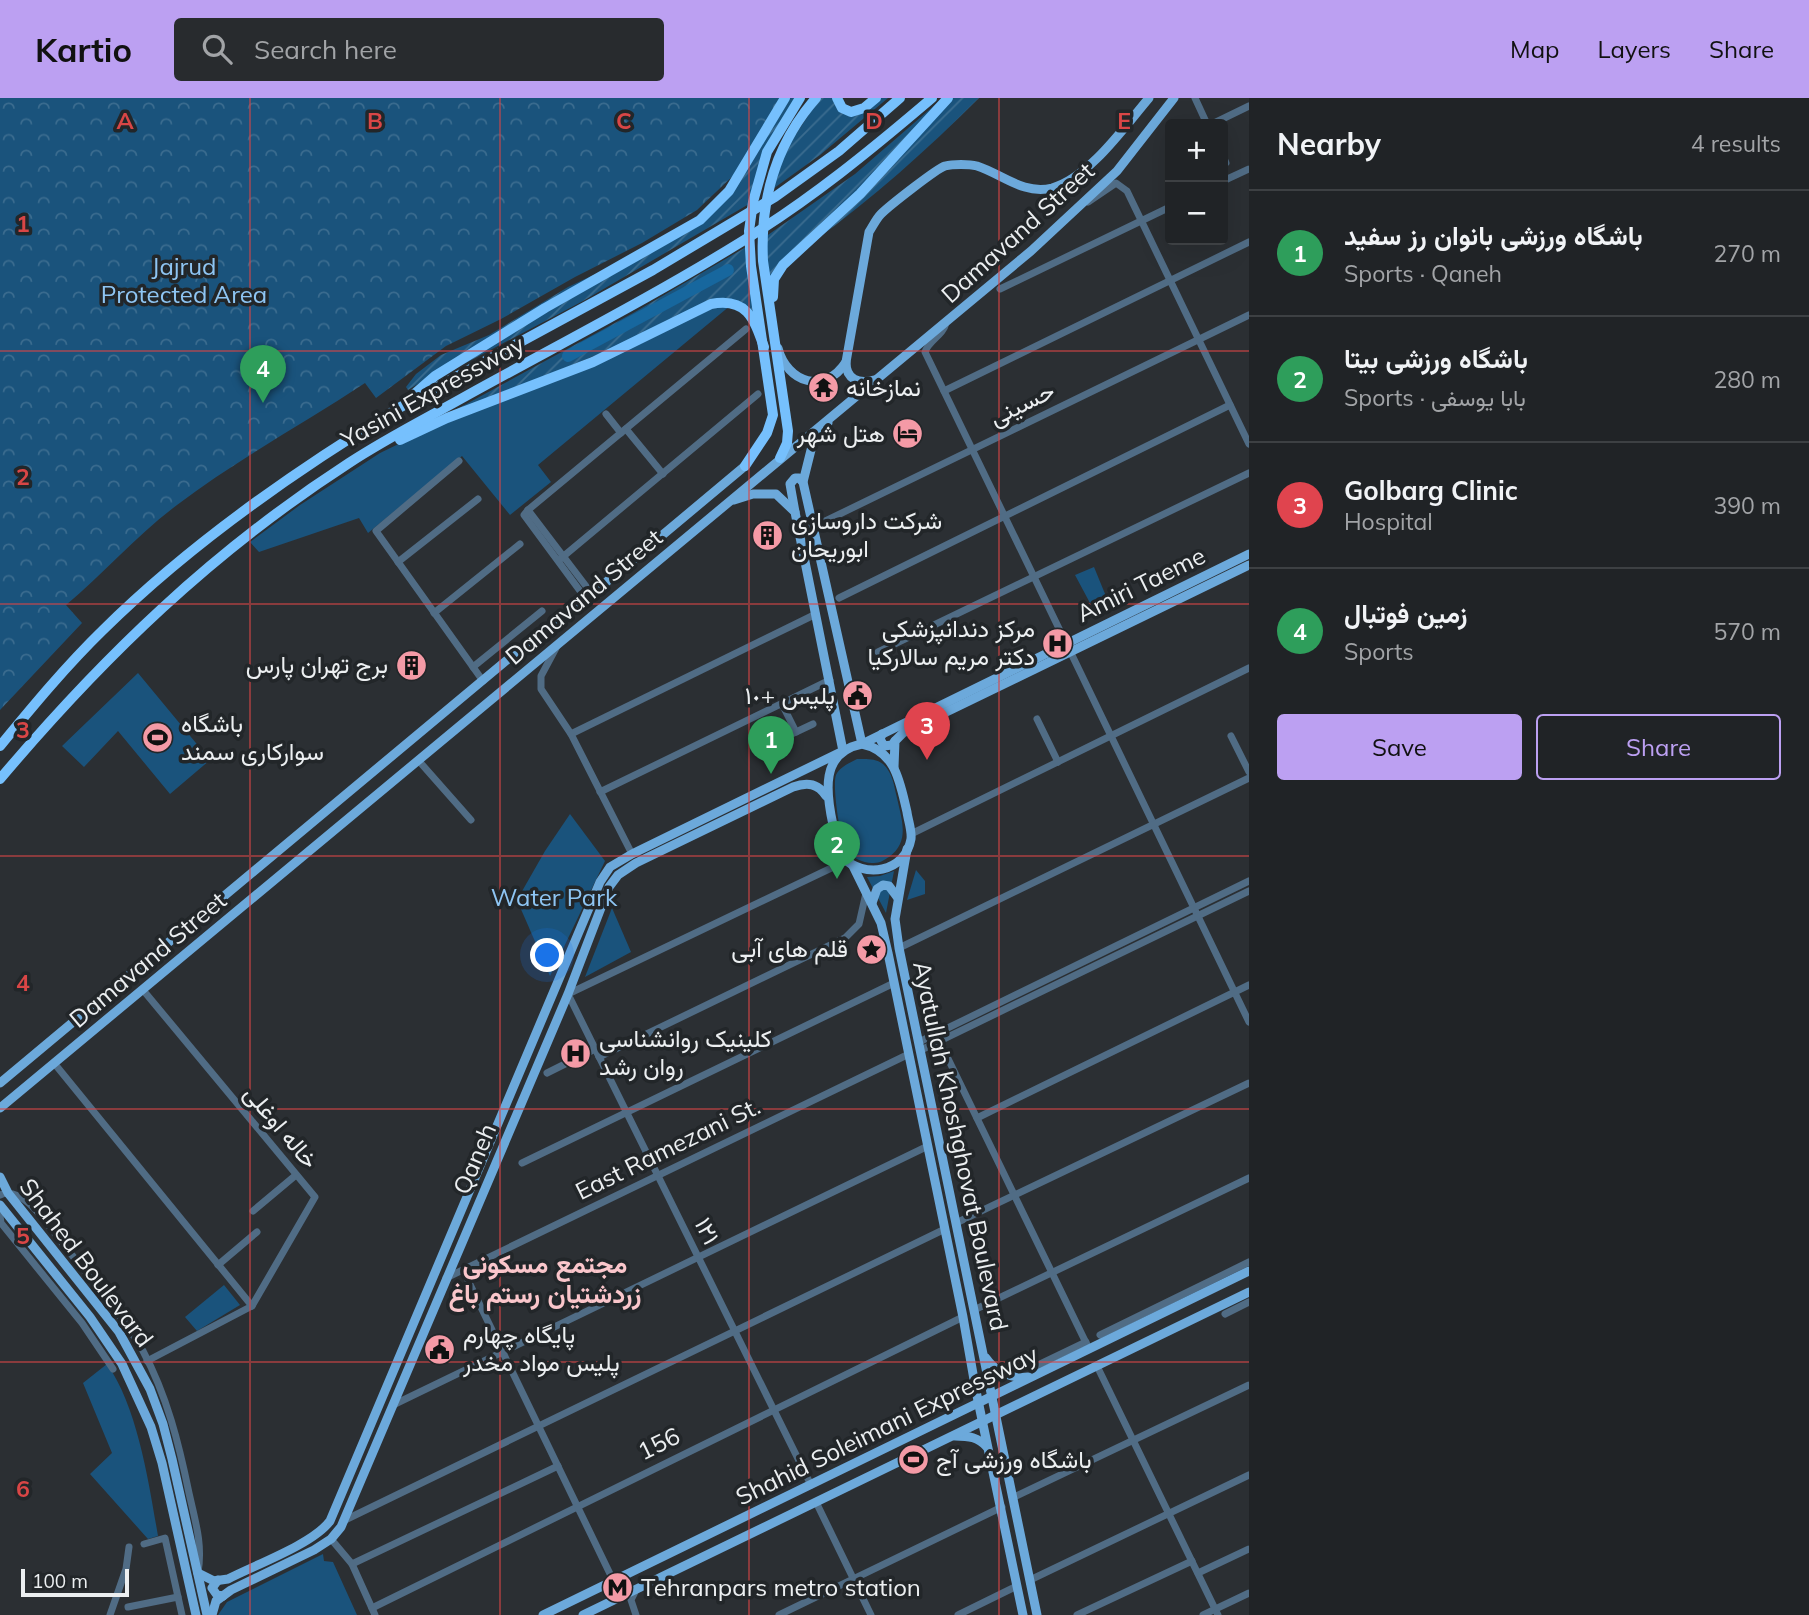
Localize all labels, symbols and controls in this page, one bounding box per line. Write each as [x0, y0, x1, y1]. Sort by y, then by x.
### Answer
search box [174, 18, 664, 81]
text: Kartio [35, 29, 132, 70]
icon: search [198, 30, 236, 68]
text: Search here [254, 33, 397, 66]
text: Map [1510, 34, 1559, 64]
text: Layers [1597, 34, 1671, 64]
text: Share [1709, 34, 1774, 64]
text: A [116, 106, 134, 135]
text: B [367, 106, 383, 135]
text: C [616, 106, 632, 135]
text: D [865, 106, 883, 135]
text: E [1117, 106, 1131, 135]
map controls [1165, 119, 1228, 245]
button: + [1165, 119, 1228, 182]
text: Nearby [1277, 125, 1381, 163]
text: 4 results [1691, 129, 1781, 158]
street label: Damavand Street [935, 156, 1100, 309]
button: − [1165, 182, 1228, 245]
text: 1 [16, 209, 30, 238]
text: باشگاه ورزشی بانوان رز سفید [1344, 219, 1643, 252]
text: 1 [1293, 239, 1307, 268]
text: 270 m [1713, 239, 1781, 268]
park label: Jajrud Protected Area [101, 251, 267, 309]
text: Sports · Qaneh [1344, 259, 1502, 288]
street label: Yasini Expressway [335, 328, 530, 454]
text: باشگاه ورزشی بیتا [1344, 342, 1528, 375]
pin: 4 [240, 345, 286, 403]
text: 2 [1293, 365, 1307, 394]
text: 280 m [1713, 365, 1781, 394]
temple icon: نمازخانه [806, 371, 840, 405]
place label: نمازخانه [846, 372, 921, 403]
street label: حسینی [984, 375, 1059, 432]
text: Sports · بابا یوسفی [1344, 383, 1526, 412]
hotel icon: هتل شهر [891, 417, 925, 451]
place label: هتل شهر [796, 418, 885, 449]
text: 2 [16, 462, 30, 491]
text: Golbarg Clinic [1344, 474, 1518, 507]
text: 3 [1293, 491, 1307, 520]
text: 390 m [1713, 491, 1781, 520]
place label: شرکت داروسازی ابوریحان [791, 505, 942, 564]
text: Hospital [1344, 507, 1433, 536]
building icon: شرکت داروسازی ابوریحان [751, 518, 785, 552]
street label: Damavand Street [499, 522, 668, 671]
street label: Amiri Taeme [1071, 540, 1210, 628]
text: زمین فوتبال [1344, 597, 1468, 630]
place label: مرکز دندانپزشکی دکتر مریم سالارکیا [868, 613, 1035, 673]
text: 4 [1293, 617, 1307, 646]
text: 570 m [1713, 617, 1781, 646]
hospital icon: مرکز دندانپزشکی دکتر مریم سالارکیا [1041, 626, 1075, 660]
text: Sports [1344, 637, 1414, 666]
building icon: برج تهران پارس [394, 648, 428, 682]
place label: برج تهران پارس [246, 649, 388, 681]
public building icon: پلیس +١٠ [841, 679, 875, 713]
place label: پلیس +١٠ [745, 680, 835, 712]
pin: 3 [904, 702, 950, 760]
place label: باشگاه سوارکاری سمند [181, 708, 324, 767]
button: Save [1277, 714, 1522, 780]
button: Share [1536, 714, 1781, 780]
text: 3 [16, 715, 30, 744]
pin: 1 [748, 716, 794, 774]
sports icon: باشگاه سوارکاری سمند [141, 721, 175, 755]
pin: 2 [814, 821, 860, 879]
park label: Water Park [491, 882, 618, 912]
street label: Damavand Street [63, 885, 232, 1034]
place icon: قلم های آبی [854, 932, 888, 966]
place label: قلم های آبی [731, 933, 848, 965]
your location [530, 938, 564, 972]
street label: Ayatullah Khoshghovat Boulevard [907, 958, 1015, 1333]
text: 4 [16, 968, 30, 997]
place label: کلینیک روانشناسی روان رشد [599, 1023, 772, 1082]
hospital icon: کلینیک روانشناسی روان رشد [559, 1036, 593, 1070]
street label: خاله اوغلی [237, 1078, 325, 1175]
street label: East Ramezani St. [570, 1090, 765, 1206]
street label: Qaneh [446, 1119, 502, 1199]
street label: Shahed Boulevard [14, 1172, 160, 1353]
street label: ۱۲۱ [689, 1212, 727, 1249]
text: 5 [16, 1221, 30, 1250]
district label: مجتمع مسکونی زردشتیان رستم باغ [448, 1247, 642, 1312]
place label: پایگاه چهارم پلیس مواد مخدر [462, 1319, 620, 1379]
public building icon: پایگاه چهارم پلیس مواد مخدر [423, 1332, 457, 1366]
street label: Shahid Soleimani Expressway [730, 1339, 1043, 1512]
street label: 156 [633, 1420, 685, 1466]
sports icon: باشگاه ورزشی آج [896, 1443, 930, 1477]
place label: باشگاه ورزشی آج [936, 1444, 1092, 1476]
text: 6 [16, 1474, 30, 1503]
scale bar [21, 1566, 130, 1598]
text: 100 m [32, 1569, 88, 1593]
metro station icon: Tehranpars metro station [601, 1571, 635, 1605]
place label: Tehranpars metro station [641, 1572, 921, 1602]

